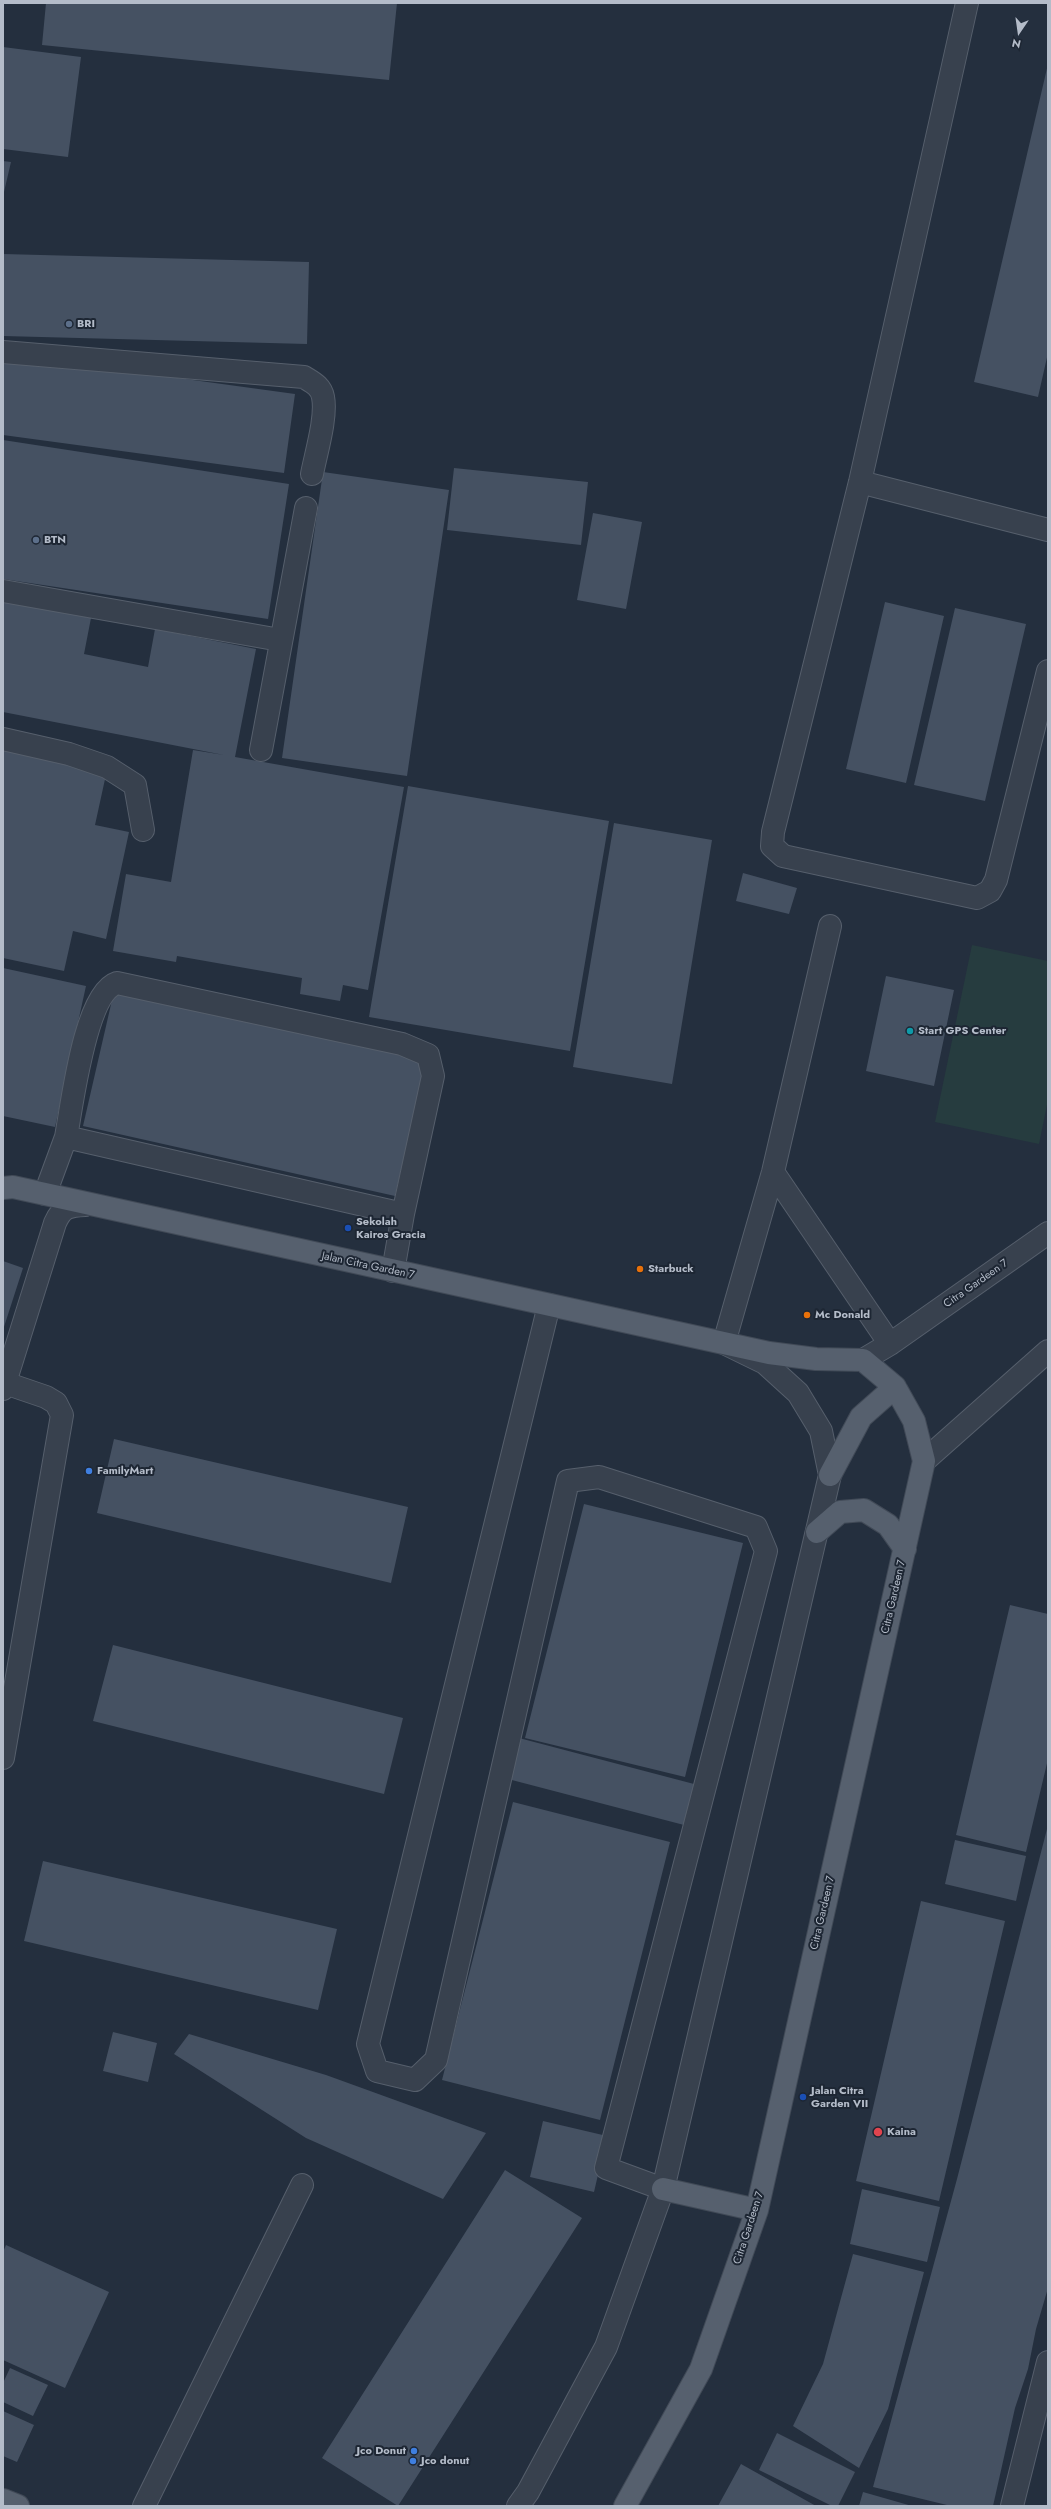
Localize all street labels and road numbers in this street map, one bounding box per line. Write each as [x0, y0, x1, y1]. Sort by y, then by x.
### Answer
street label: Jalan Citra Garden 7 [320, 1250, 416, 1282]
street label: Citra Gardeen 7 [941, 1257, 1011, 1311]
street label: Citra Gardeen 7 [879, 1559, 909, 1635]
street label: Citra Gardeen 7 [808, 1875, 838, 1951]
street label: Citra Gardeen 7 [731, 2190, 767, 2266]

